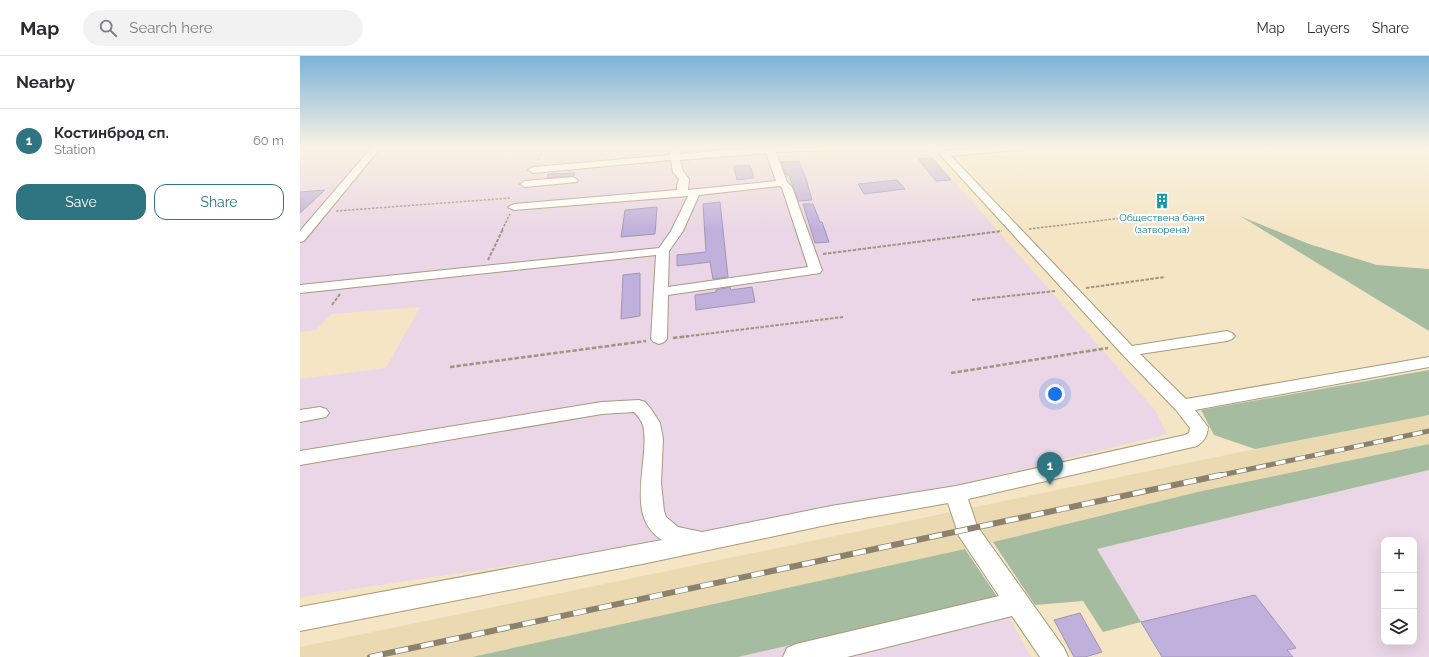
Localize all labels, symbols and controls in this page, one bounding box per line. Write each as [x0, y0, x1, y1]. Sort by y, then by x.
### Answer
search box [83, 10, 363, 46]
text: Map [20, 17, 59, 39]
icon: search [97, 17, 119, 39]
text: Search here [129, 19, 213, 37]
text: Map [1257, 20, 1285, 36]
text: Layers [1307, 20, 1350, 36]
text: Share [1372, 20, 1409, 36]
text: Nearby [16, 72, 75, 92]
text: Костинброд сп. [54, 124, 169, 142]
text: 1 [26, 133, 32, 148]
text: 60 m [253, 133, 284, 148]
text: Station [54, 142, 96, 157]
button: Save [16, 184, 146, 220]
button: Share [154, 184, 284, 220]
building icon: Обществена баня (затворена) [1153, 192, 1171, 210]
place label: Обществена баня (затворена) [1119, 212, 1205, 235]
your location [1045, 384, 1065, 404]
pin: 1 [1037, 452, 1063, 485]
map controls [1381, 537, 1417, 645]
button: + [1381, 537, 1417, 573]
button: − [1381, 573, 1417, 609]
button: layers [1381, 609, 1417, 645]

